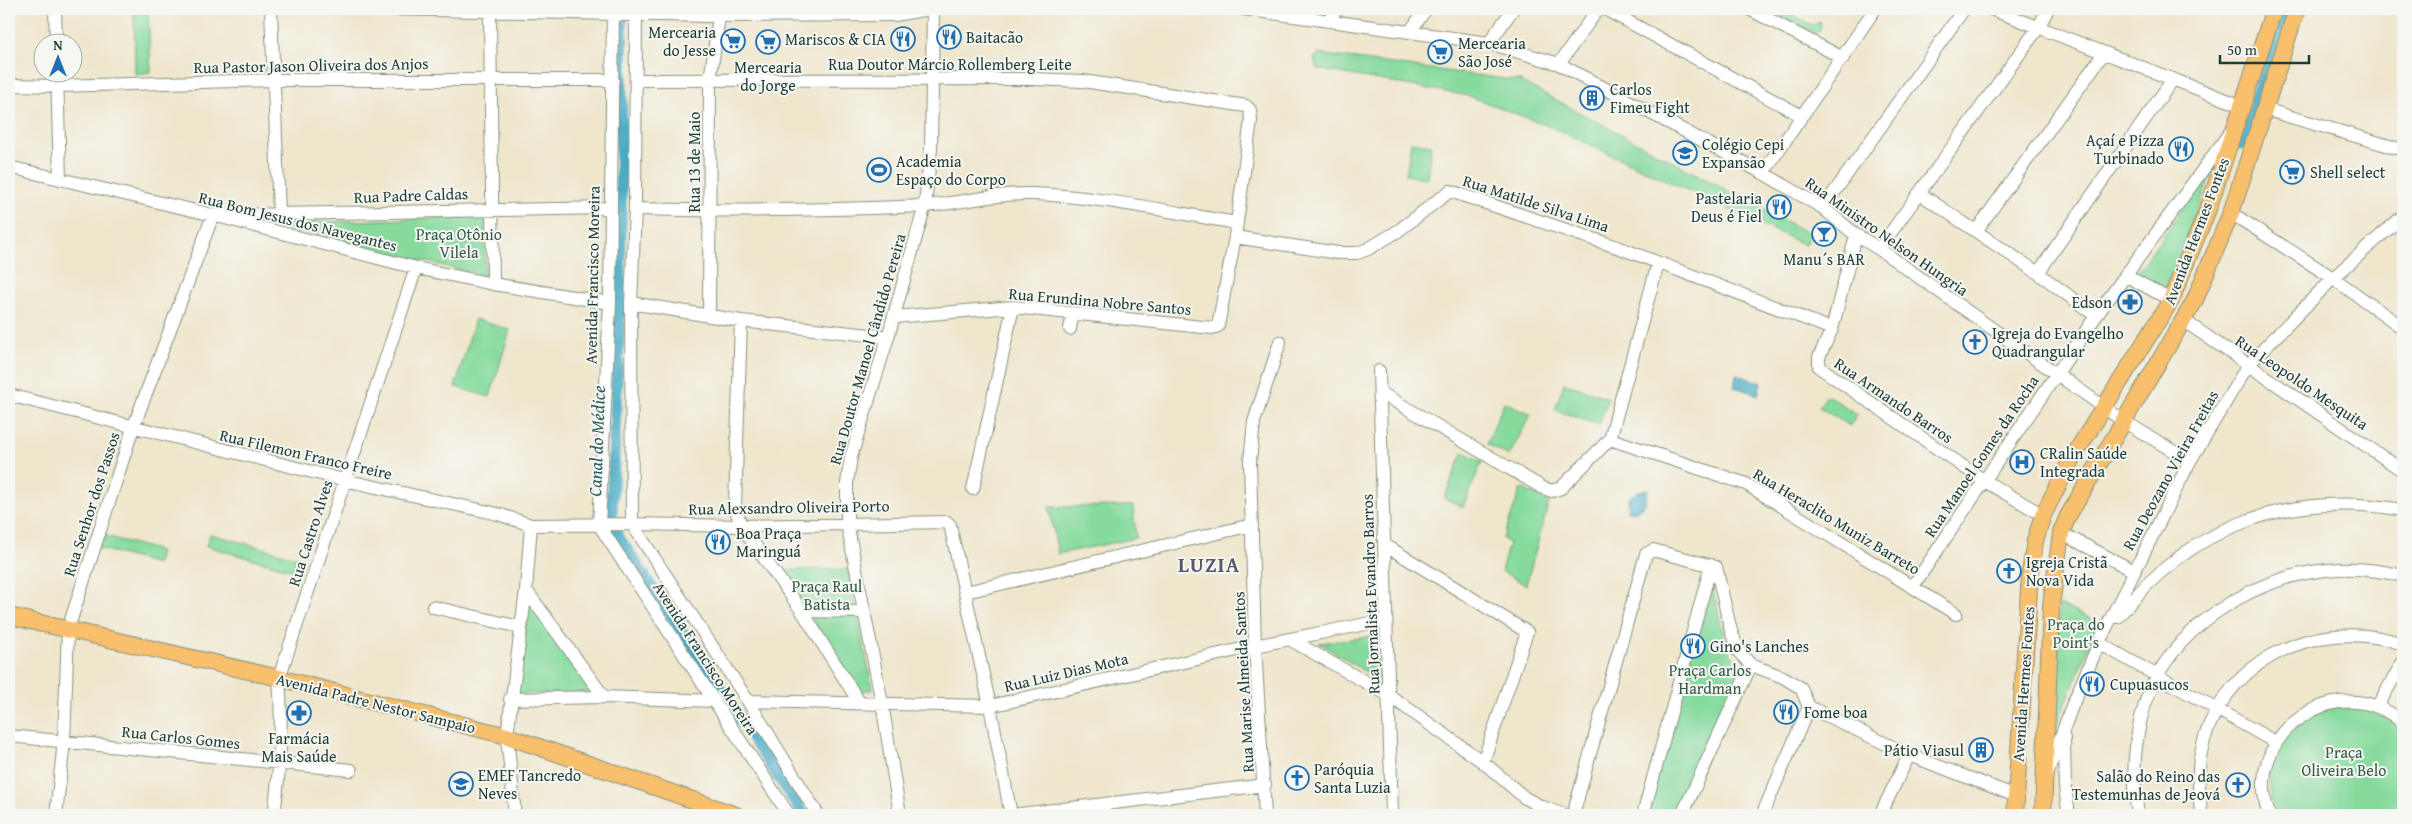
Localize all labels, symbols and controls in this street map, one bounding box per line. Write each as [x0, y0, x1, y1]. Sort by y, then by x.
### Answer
place label: Mercearia do Jesse [648, 20, 716, 62]
restaurant icon: Baitacão [936, 24, 962, 50]
place label: Baitacão [966, 25, 1023, 49]
restaurant icon: Mariscos & CIA [890, 26, 916, 52]
place label: Mariscos & CIA [785, 27, 886, 51]
supermarket icon: Mercearia do Jesse [720, 28, 746, 54]
supermarket icon: Mercearia do Jorge [755, 29, 781, 55]
place label: Mercearia São José [1458, 31, 1526, 73]
north arrow [32, 32, 82, 82]
scale bar [2220, 32, 2308, 64]
text: N [53, 35, 63, 55]
supermarket icon: Mercearia São José [1427, 39, 1453, 65]
text: 50 m [2227, 39, 2258, 60]
street label: Rua Pastor Jason Oliveira dos Anjos [193, 51, 429, 79]
street label: Rua Doutor Márcio Rollemberg Leite [828, 52, 1072, 76]
place label: Mercearia do Jorge [734, 55, 802, 97]
place label: Carlos Fimeu Fight [1610, 77, 1690, 119]
building icon: Carlos Fimeu Fight [1579, 85, 1605, 111]
street label: Rua 13 de Maio [682, 112, 706, 212]
place label: Açaí e Pizza Turbinado [2086, 128, 2164, 170]
place label: Colégio Cepi Expansão [1702, 132, 1785, 174]
restaurant icon: Açaí e Pizza Turbinado [2168, 136, 2194, 162]
school or university icon: Colégio Cepi Expansão [1672, 140, 1698, 166]
place label: Academia Espaço do Corpo [896, 149, 1006, 191]
street label: Avenida Hermes Fontes [2157, 154, 2235, 308]
sports icon: Academia Espaço do Corpo [866, 157, 892, 183]
supermarket icon: Shell select [2279, 159, 2305, 185]
place label: Shell select [2310, 160, 2386, 184]
street label: Rua Matilde Silva Lima [1460, 168, 1613, 238]
street label: Rua Ministro Nelson Hungria [1800, 170, 1974, 302]
street label: Rua Padre Caldas [353, 181, 469, 209]
street label: Rua Bom Jesus dos Navegantes [196, 185, 400, 257]
street label: Avenida Francisco Moreira [578, 185, 606, 364]
place label: Pastelaria Deus é Fiel [1691, 186, 1763, 228]
restaurant icon: Pastelaria Deus é Fiel [1766, 194, 1792, 220]
bar icon: Manu´s BAR [1811, 221, 1837, 247]
park label: Praça Otônio Vilela [416, 222, 502, 264]
street label: Rua Doutor Manoel Cândido Pereira [822, 230, 912, 468]
place label: Manu´s BAR [1783, 247, 1865, 271]
street label: Rua Erundina Nobre Santos [1008, 281, 1192, 321]
pharmacy icon: Edson [2117, 289, 2143, 315]
place label: Edson [2072, 290, 2112, 314]
place label: Igreja do Evangelho Quadrangular [1992, 321, 2124, 363]
church icon: Igreja do Evangelho Quadrangular [1962, 329, 1988, 355]
street label: Rua Leopoldo Mesquita [2231, 329, 2374, 436]
street label: Rua Armando Barros [1830, 351, 1958, 449]
street label: Rua Manoel Gomes da Rocha [1918, 370, 2045, 542]
water label: Canal do Médice [581, 385, 612, 497]
street label: Rua Deozano Vieira Freitas [2116, 386, 2224, 554]
street label: Rua Filemon Franco Freire [217, 422, 395, 486]
street label: Rua Senhor dos Passos [56, 429, 126, 579]
place label: CRalin Saúde Integrada [2040, 441, 2127, 483]
hospital icon: CRalin Saúde Integrada [2009, 449, 2035, 475]
street label: Rua Heraclito Muniz Barreto [1749, 462, 1925, 580]
street label: Rua Castro Alves [281, 477, 339, 589]
street label: Rua Alexsandro Oliveira Porto [688, 493, 890, 521]
street label: Rua Jornalista Evandro Barros [1355, 493, 1385, 695]
place label: Boa Praça Maringuá [736, 521, 802, 563]
restaurant icon: Boa Praça Maringuá [705, 529, 731, 555]
district label: LUZIA [1178, 549, 1240, 580]
place label: Igreja Cristã Nova Vida [2026, 550, 2108, 592]
church icon: Igreja Cristã Nova Vida [1996, 558, 2022, 584]
park label: Praça Raul Batista [792, 574, 863, 616]
street label: Avenida Francisco Moreira [647, 577, 765, 740]
street label: Rua Marise Almeida Santos [1226, 591, 1260, 773]
street label: Avenida Hermes Fontes [2006, 605, 2040, 763]
park label: Praça do Point's [2047, 612, 2105, 654]
restaurant icon: Gino's Lanches [1680, 633, 1706, 659]
place label: Gino's Lanches [1710, 634, 1809, 658]
street label: Rua Luiz Dias Mota [1002, 646, 1131, 698]
park label: Praça Carlos Hardman [1669, 658, 1751, 700]
street label: Avenida Padre Nestor Sampaio [274, 667, 478, 739]
restaurant icon: Cupuasucos [2079, 671, 2105, 697]
place label: Cupuasucos [2110, 672, 2189, 696]
restaurant icon: Fome boa [1773, 699, 1799, 725]
pharmacy icon: Farmácia Mais Saúde [286, 700, 312, 726]
place label: Fome boa [1804, 700, 1868, 724]
street label: Rua Carlos Gomes [121, 719, 241, 755]
place label: Farmácia Mais Saúde [261, 726, 337, 768]
building icon: Pátio Viasul [1968, 737, 1994, 763]
place label: Pátio Viasul [1884, 738, 1965, 762]
park label: Praça Oliveira Belo [2301, 740, 2387, 782]
place label: Paróquia Santa Luzia [1314, 757, 1391, 799]
place label: EMEF Tancredo Neves [478, 763, 581, 805]
place label: Salão do Reino das Testemunhas de Jeová [2072, 764, 2220, 806]
church icon: Paróquia Santa Luzia [1284, 765, 1310, 791]
school or university icon: EMEF Tancredo Neves [448, 771, 474, 797]
church icon: Salão do Reino das Testemunhas de Jeová [2225, 772, 2251, 798]

